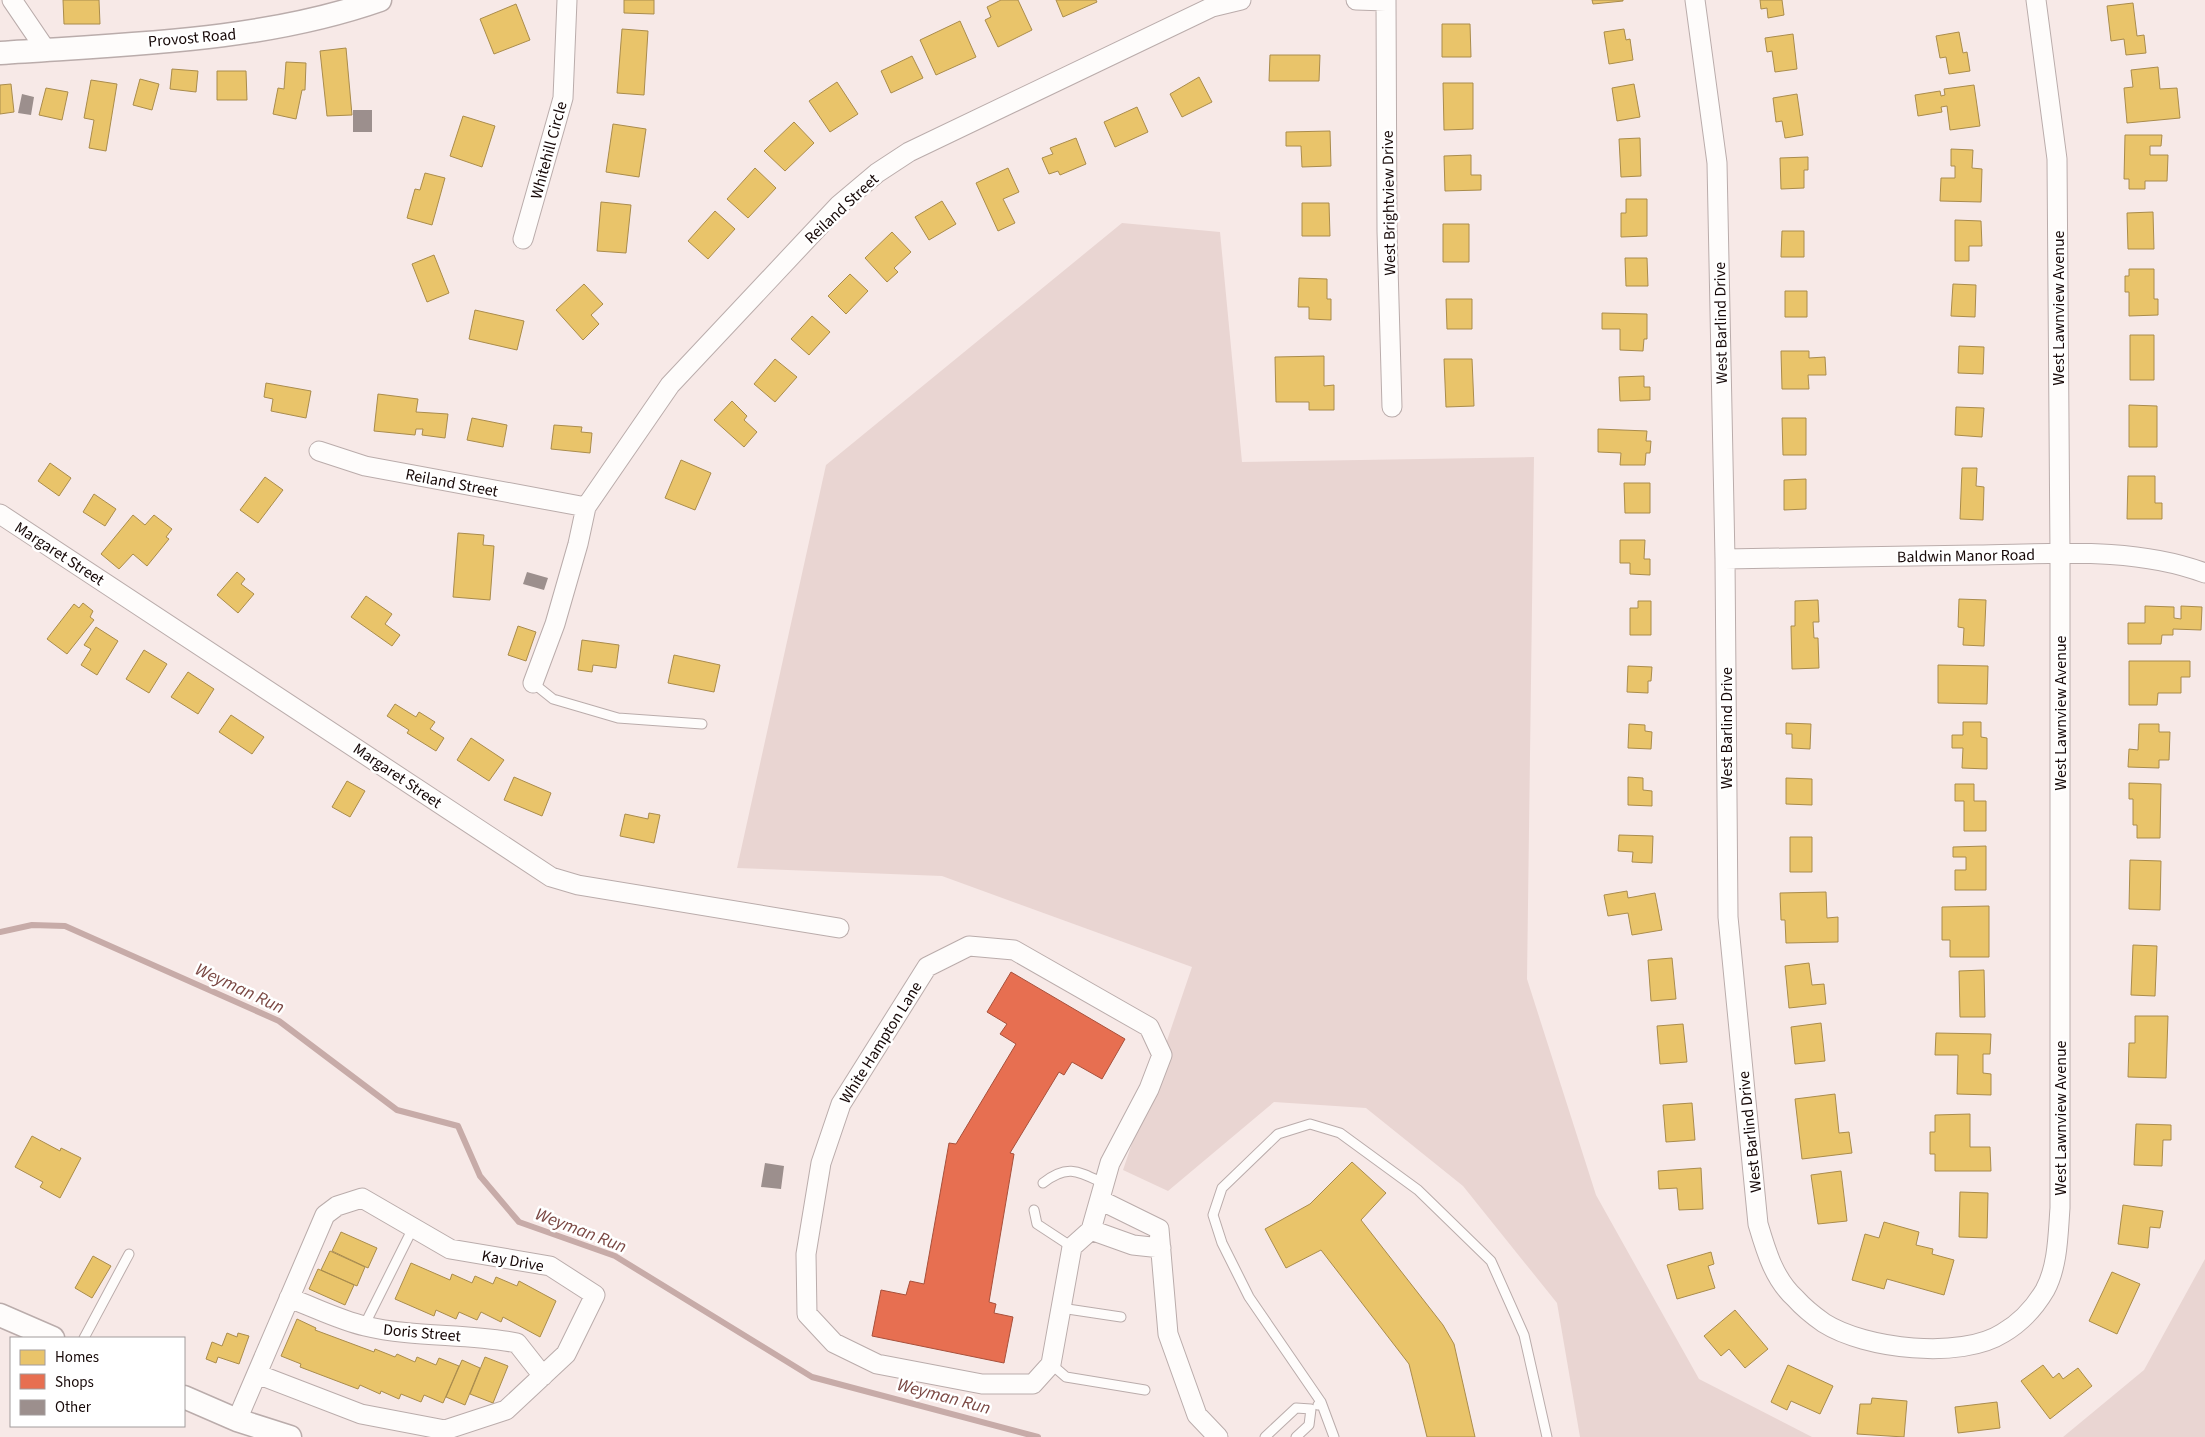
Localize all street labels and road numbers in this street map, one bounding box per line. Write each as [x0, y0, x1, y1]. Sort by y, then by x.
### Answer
street label: Provost Road [147, 23, 237, 53]
street label: Whitehill Circle [525, 99, 573, 201]
street label: West Brightview Drive [1377, 130, 1401, 276]
street label: Reiland Street [800, 168, 884, 249]
street label: West Lawnview Avenue [2048, 230, 2070, 386]
street label: West Barlind Drive [1709, 262, 1733, 384]
street label: Reiland Street [404, 463, 501, 503]
street label: Margaret Street [10, 517, 109, 591]
street label: Baldwin Manor Road [1897, 544, 2035, 568]
street label: West Lawnview Avenue [2050, 635, 2072, 791]
street label: West Barlind Drive [1716, 667, 1738, 789]
street label: Margaret Street [349, 738, 447, 814]
street label: White Hampton Lane [834, 977, 927, 1108]
street label: West Lawnview Avenue [2050, 1040, 2072, 1196]
street label: West Barlind Drive [1733, 1070, 1767, 1194]
street label: Kay Drive [480, 1245, 546, 1277]
street label: Doris Street [382, 1319, 462, 1347]

